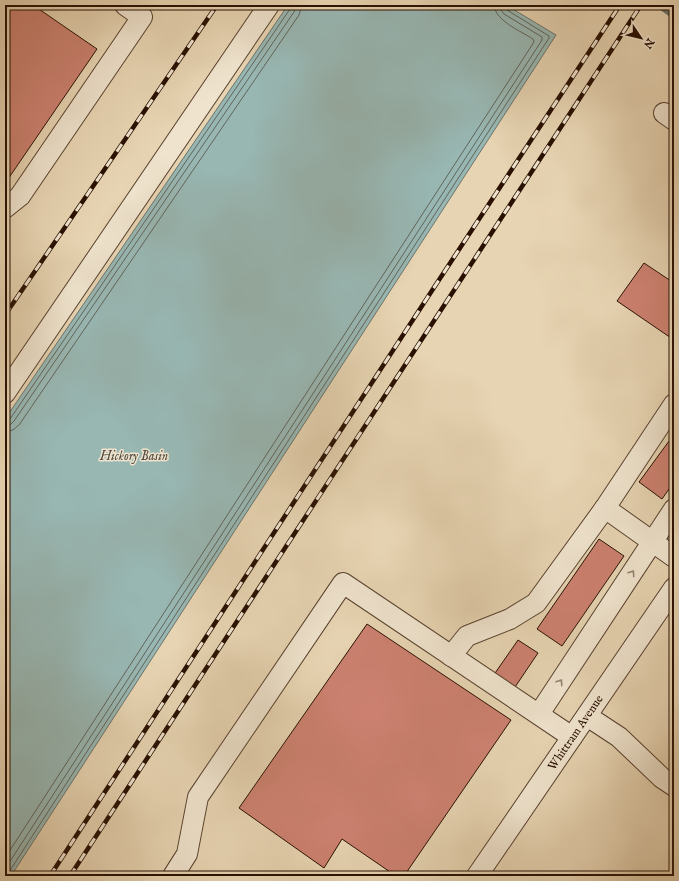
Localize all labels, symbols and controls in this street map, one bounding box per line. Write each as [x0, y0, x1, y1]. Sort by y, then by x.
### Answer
north arrow [621, 18, 661, 58]
text: N [640, 34, 657, 51]
water label: Hickory Basin [99, 448, 168, 465]
one-way arrow [628, 571, 635, 578]
one-way arrow [555, 679, 562, 686]
street label: Whittram Avenue [545, 692, 607, 773]

